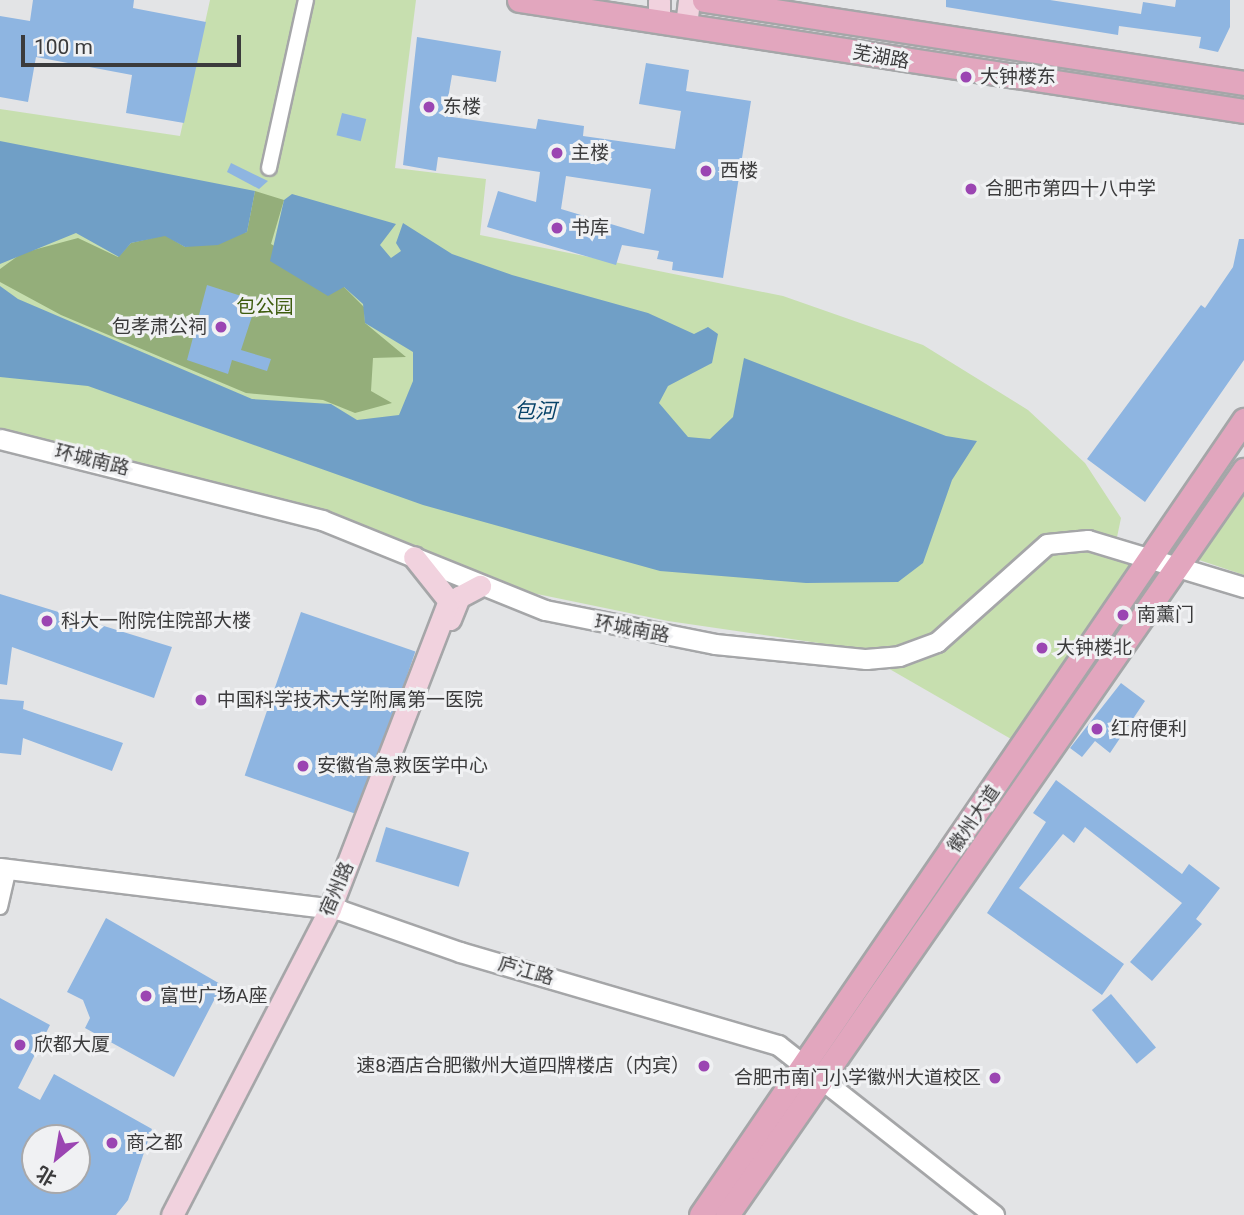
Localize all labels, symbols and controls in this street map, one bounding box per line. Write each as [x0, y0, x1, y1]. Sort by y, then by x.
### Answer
scale bar [24, 21, 245, 65]
text: 100 m [34, 35, 93, 59]
street label: 芜湖路 [851, 41, 911, 73]
place label: 大钟楼东 [980, 66, 1056, 88]
marker: 大钟楼东 [958, 69, 974, 85]
place label: 东楼 [443, 96, 481, 118]
marker: 东楼 [421, 99, 437, 115]
place label: 主楼 [571, 142, 609, 164]
marker: 主楼 [549, 145, 565, 161]
place label: 西楼 [720, 160, 758, 182]
marker: 西楼 [698, 163, 714, 179]
place label: 合肥市第四十八中学 [985, 178, 1156, 200]
marker: 合肥市第四十八中学 [963, 181, 979, 197]
place label: 书库 [571, 217, 609, 239]
marker: 书库 [549, 220, 565, 236]
park label: 包公园 [237, 296, 293, 318]
place label: 包孝肃公祠 [112, 316, 207, 338]
marker: 包孝肃公祠 [213, 319, 229, 335]
water label: 包河 [514, 398, 556, 424]
street label: 环城南路 [52, 440, 132, 480]
place label: 南薰门 [1137, 604, 1194, 626]
marker: 南薰门 [1115, 607, 1131, 623]
place label: 科大一附院住院部大楼 [61, 610, 251, 632]
street label: 环城南路 [593, 611, 671, 647]
marker: 科大一附院住院部大楼 [39, 613, 55, 629]
place label: 大钟楼北 [1056, 637, 1132, 659]
marker: 大钟楼北 [1034, 640, 1050, 656]
place label: 中国科学技术大学附属第一医院 [217, 689, 483, 711]
marker: 中国科学技术大学附属第一医院 [191, 690, 211, 710]
place label: 红府便利 [1111, 718, 1187, 740]
marker: 红府便利 [1089, 721, 1105, 737]
place label: 安徽省急救医学中心 [317, 755, 488, 777]
marker: 安徽省急救医学中心 [295, 758, 311, 774]
street label: 徽州大道 [943, 781, 1005, 857]
street label: 宿州路 [315, 858, 359, 920]
street label: 庐江路 [495, 952, 557, 990]
place label: 富世广场A座 [160, 985, 267, 1007]
marker: 富世广场A座 [138, 988, 154, 1004]
place label: 欣都大厦 [34, 1034, 110, 1056]
marker: 欣都大厦 [12, 1037, 28, 1053]
place label: 速8酒店合肥徽州大道四牌楼店（内宾） [356, 1055, 690, 1077]
marker: 速8酒店合肥徽州大道四牌楼店（内宾） [696, 1058, 712, 1074]
place label: 合肥市南门小学徽州大道校区 [734, 1067, 981, 1089]
marker: 合肥市南门小学徽州大道校区 [987, 1070, 1003, 1086]
north arrow [21, 1124, 91, 1194]
place label: 商之都 [126, 1132, 183, 1154]
marker: 商之都 [104, 1135, 120, 1151]
text: 北 [32, 1161, 60, 1191]

